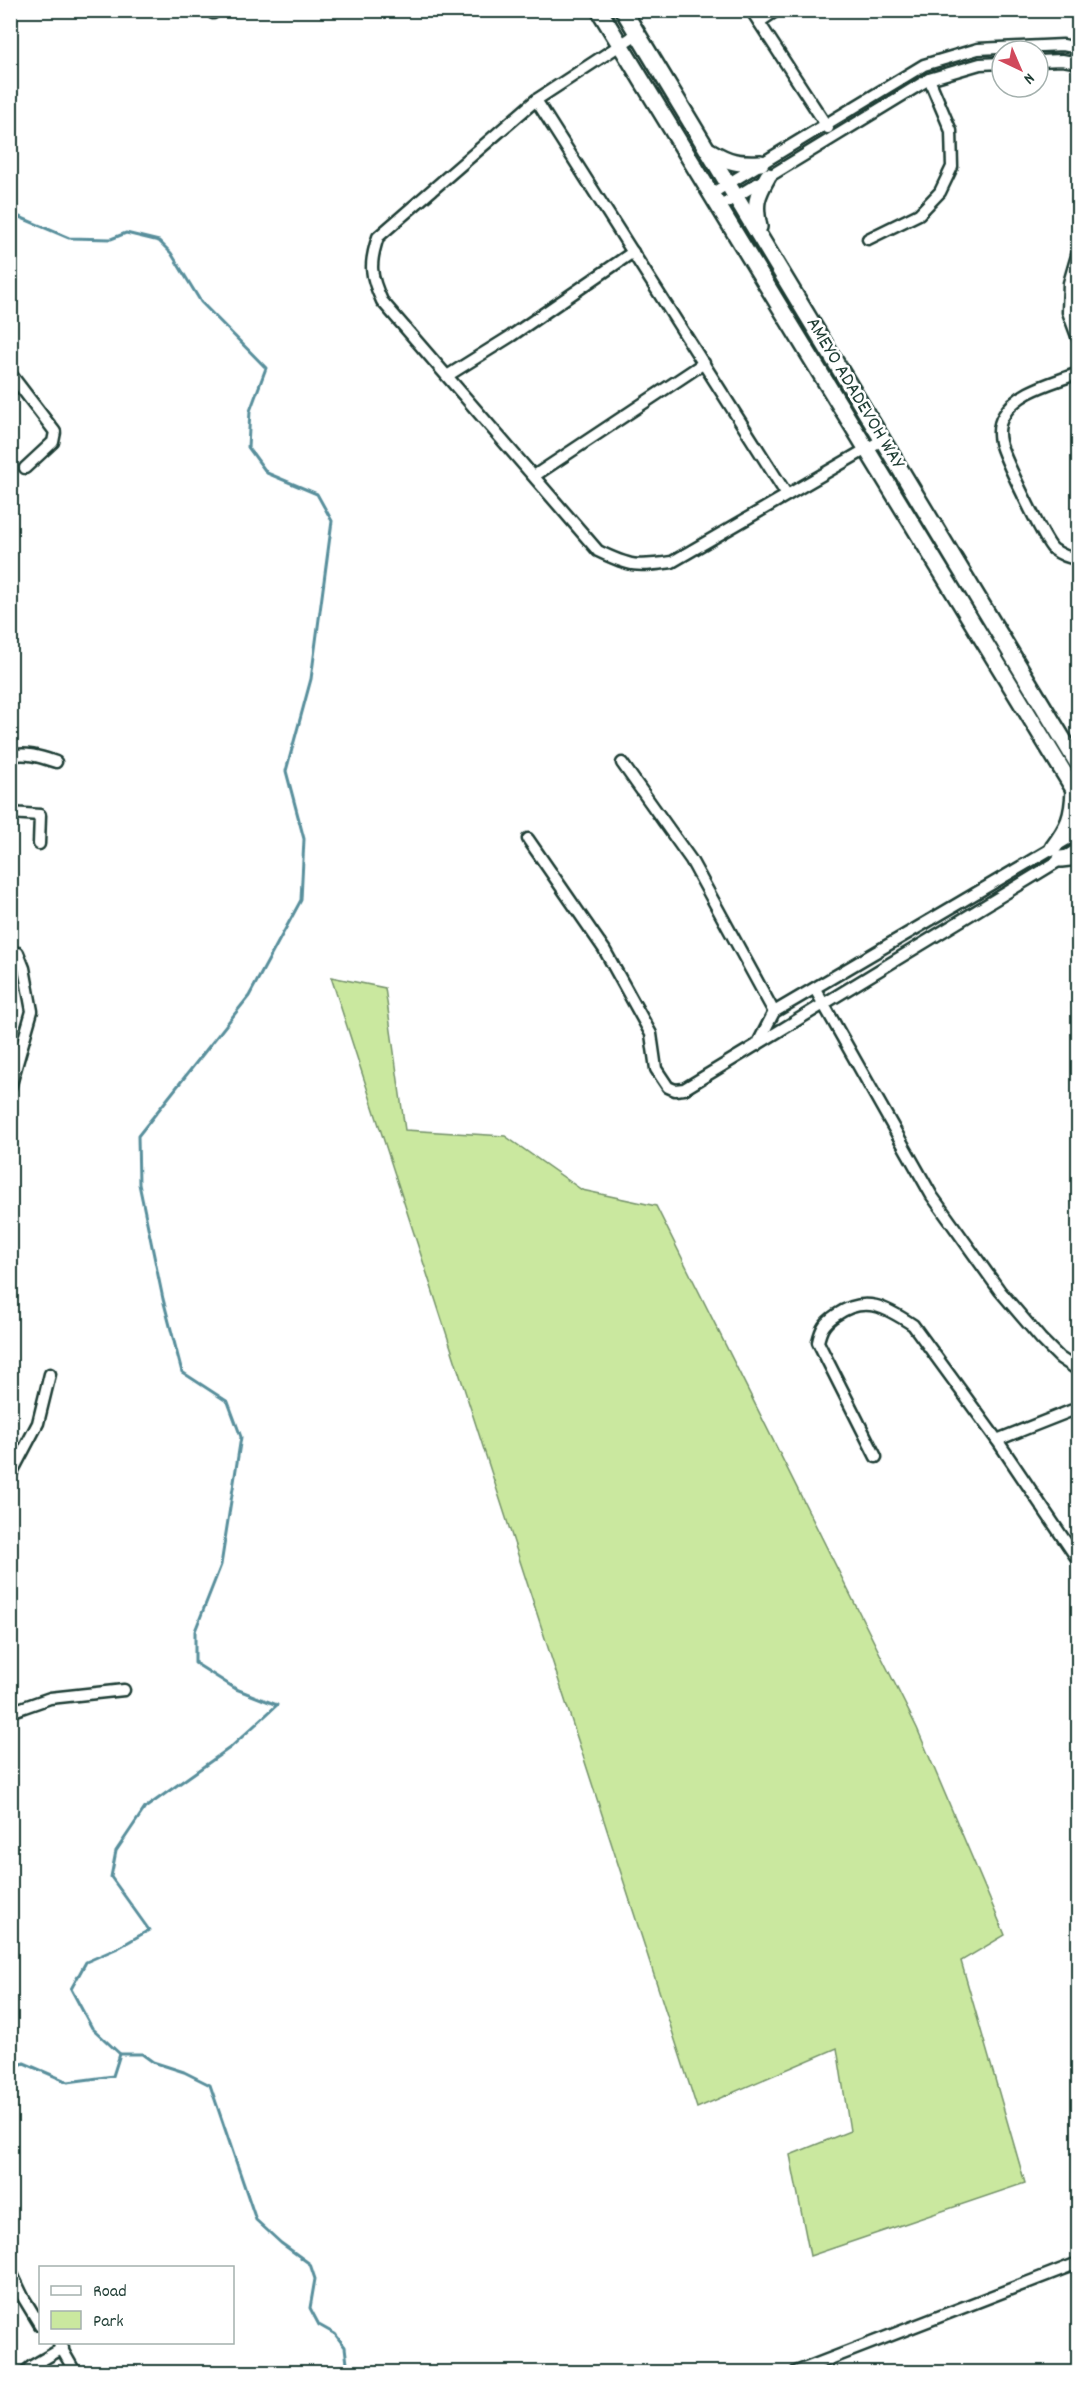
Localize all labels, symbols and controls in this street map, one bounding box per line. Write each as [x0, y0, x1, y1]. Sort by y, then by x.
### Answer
north arrow [990, 39, 1050, 99]
text: N [1018, 67, 1040, 89]
street label: AMEYO ADADEVOH WAY [798, 312, 911, 475]
legend [39, 2266, 234, 2344]
text: Road [93, 2280, 127, 2305]
text: Park [93, 2310, 124, 2335]

